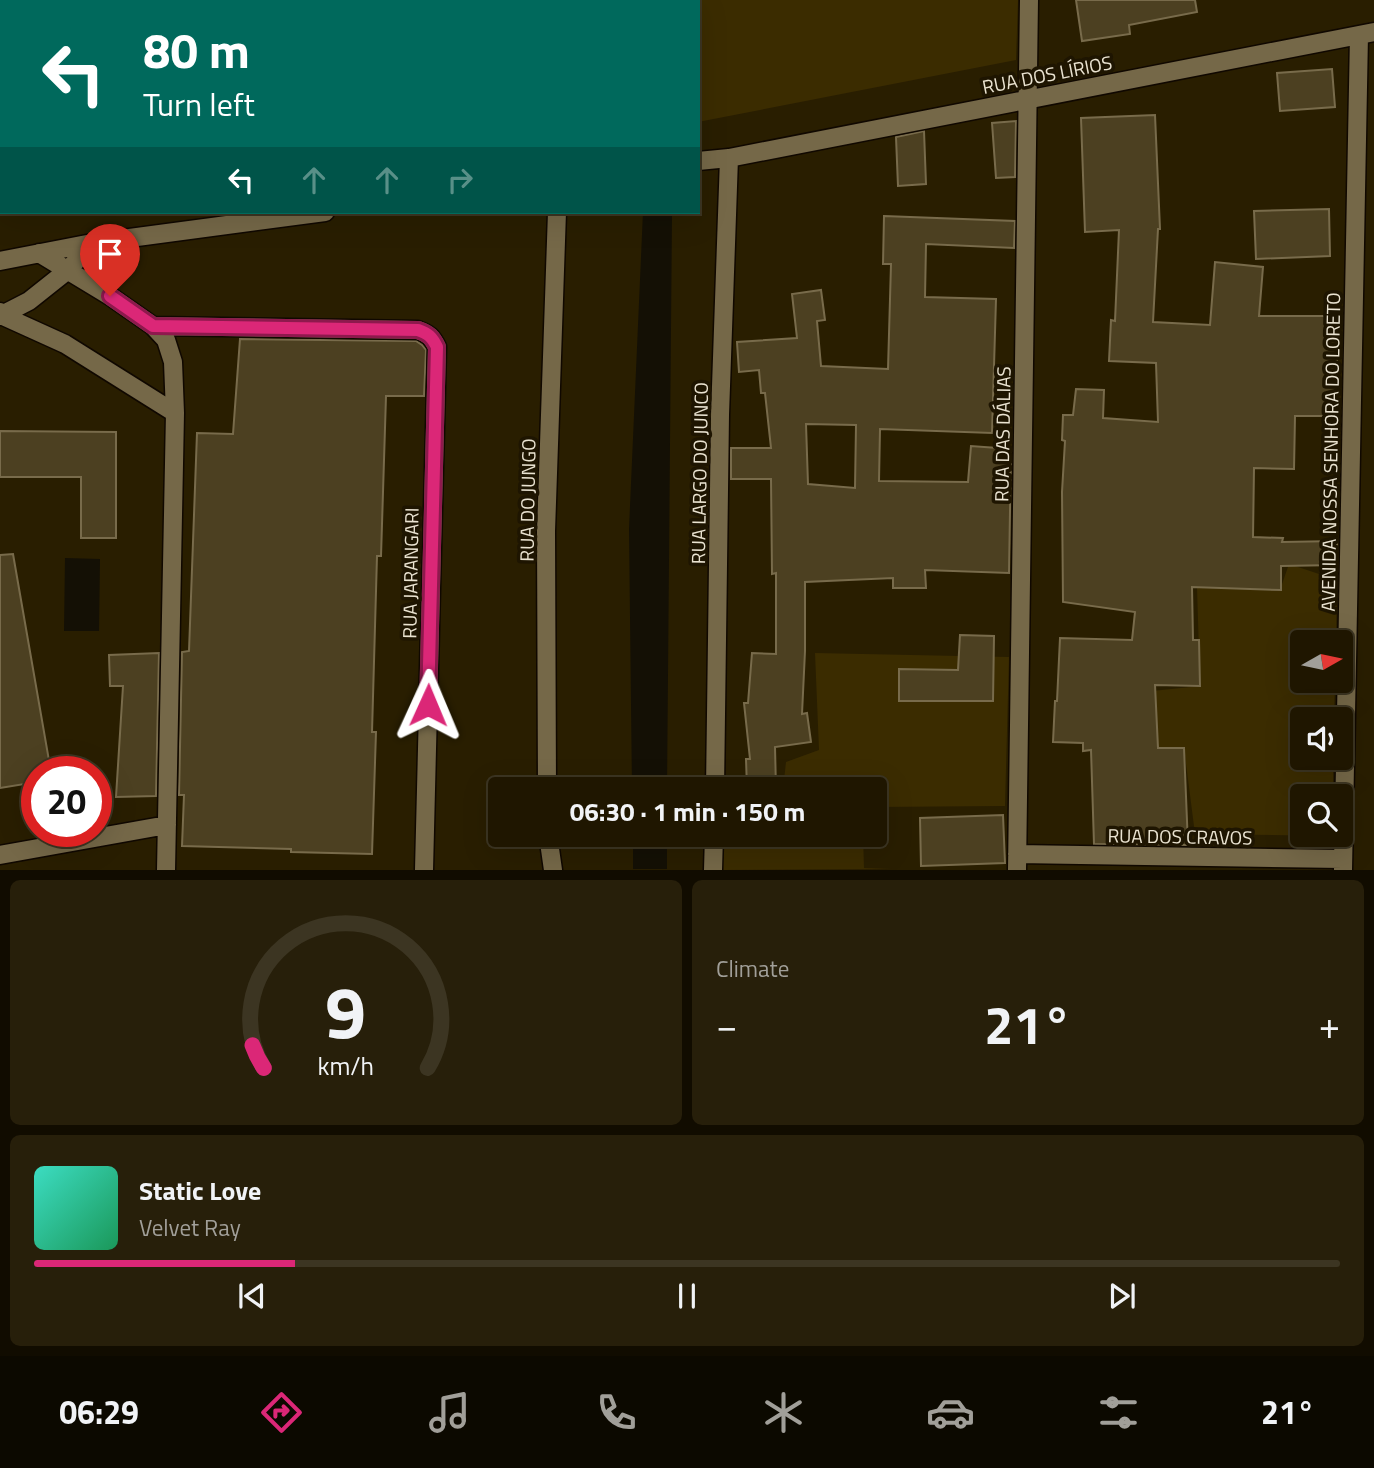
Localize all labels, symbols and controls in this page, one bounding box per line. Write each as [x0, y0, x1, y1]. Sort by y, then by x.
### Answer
text: 80 m [143, 12, 250, 87]
icon: left [28, 28, 119, 119]
street label: RUA DOS LÍRIOS [980, 47, 1114, 101]
text: Turn left [143, 80, 255, 128]
icon: left [222, 161, 260, 199]
icon: ahead [295, 161, 333, 199]
icon: ahead [368, 161, 406, 199]
icon: right [441, 161, 479, 199]
pin [80, 224, 140, 296]
icon: arrive [91, 235, 129, 273]
street label: AVENIDA NOSSA SENHORA DO LORETO [1313, 292, 1347, 612]
street label: RUA DAS DÁLIAS [986, 366, 1018, 502]
street label: RUA LARGO DO JUNCO [683, 382, 715, 564]
street label: RUA DO JUNGO [511, 438, 543, 562]
street label: RUA JARANGARI [394, 507, 426, 639]
north arrow [1290, 630, 1353, 693]
map controls [1290, 630, 1353, 847]
position arrow [391, 668, 465, 742]
button: sound [1290, 707, 1353, 770]
speed limit sign: 20 [21, 756, 112, 847]
button: search [1290, 784, 1353, 847]
text: 06:30 · 1 min · 150 m [570, 792, 805, 831]
street label: RUA DOS CRAVOS [1107, 820, 1253, 852]
text: Climate [716, 951, 789, 986]
text: 9 [326, 957, 366, 1067]
text: 21° [984, 985, 1072, 1064]
text: − [716, 996, 737, 1054]
text: + [1319, 996, 1340, 1054]
text: km/h [318, 1047, 374, 1085]
text: Static Love [139, 1171, 261, 1210]
text: Velvet Ray [139, 1210, 241, 1245]
icon: previous [233, 1277, 271, 1315]
icon: pause [668, 1277, 706, 1315]
icon: next [1103, 1277, 1141, 1315]
text: 06:29 [59, 1388, 139, 1436]
icon: directions [257, 1388, 306, 1437]
icon: music [425, 1388, 474, 1437]
icon: phone [592, 1388, 641, 1437]
icon: climate [759, 1388, 808, 1437]
icon: car [926, 1388, 975, 1437]
icon: filters [1094, 1388, 1143, 1437]
text: 21° [1261, 1388, 1315, 1436]

